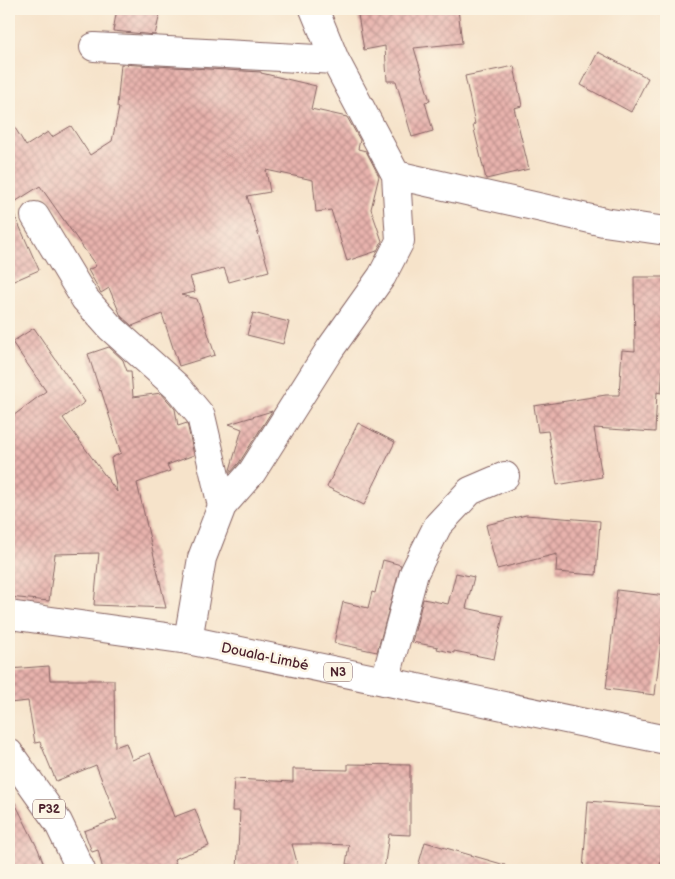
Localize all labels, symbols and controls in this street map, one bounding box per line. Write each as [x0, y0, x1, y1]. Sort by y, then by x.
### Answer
street label: Douala-Limbé [220, 639, 311, 674]
road number: N3 [324, 662, 352, 682]
road number: P32 [33, 800, 65, 819]

